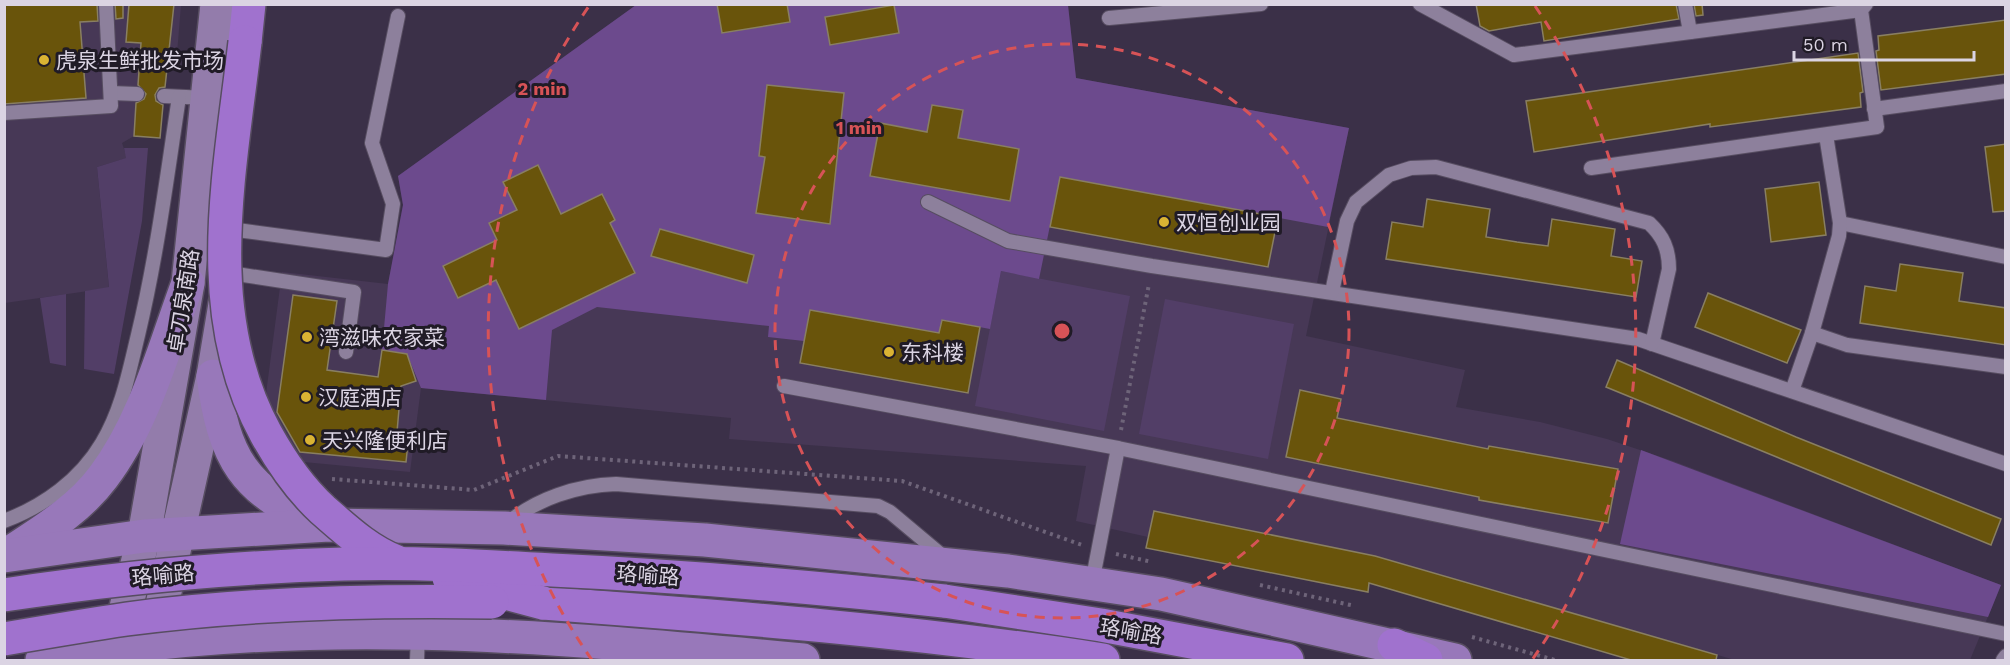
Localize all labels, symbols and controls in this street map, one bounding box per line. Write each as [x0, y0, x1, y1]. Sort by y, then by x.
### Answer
scale bar [1794, 24, 1974, 62]
text: 50 m [1803, 34, 1848, 55]
place label: 虎泉生鲜批发市场 [56, 48, 224, 73]
marker: 虎泉生鲜批发市场 [37, 53, 51, 67]
text: 2 min [517, 78, 567, 99]
text: 1 min [836, 117, 882, 138]
place label: 双恒创业园 [1176, 210, 1281, 235]
marker: 双恒创业园 [1157, 215, 1171, 229]
street label: 卓刀泉南路 [162, 247, 204, 355]
centre of rings [1052, 321, 1072, 341]
place label: 湾滋味农家菜 [319, 325, 445, 350]
marker: 湾滋味农家菜 [300, 330, 314, 344]
place label: 东科楼 [901, 340, 964, 365]
marker: 东科楼 [882, 345, 896, 359]
place label: 汉庭酒店 [318, 385, 402, 410]
marker: 汉庭酒店 [299, 390, 313, 404]
place label: 天兴隆便利店 [322, 428, 448, 453]
marker: 天兴隆便利店 [303, 433, 317, 447]
street label: 珞喻路 [131, 560, 195, 590]
street label: 珞喻路 [616, 560, 680, 590]
street label: 珞喻路 [1098, 613, 1164, 649]

